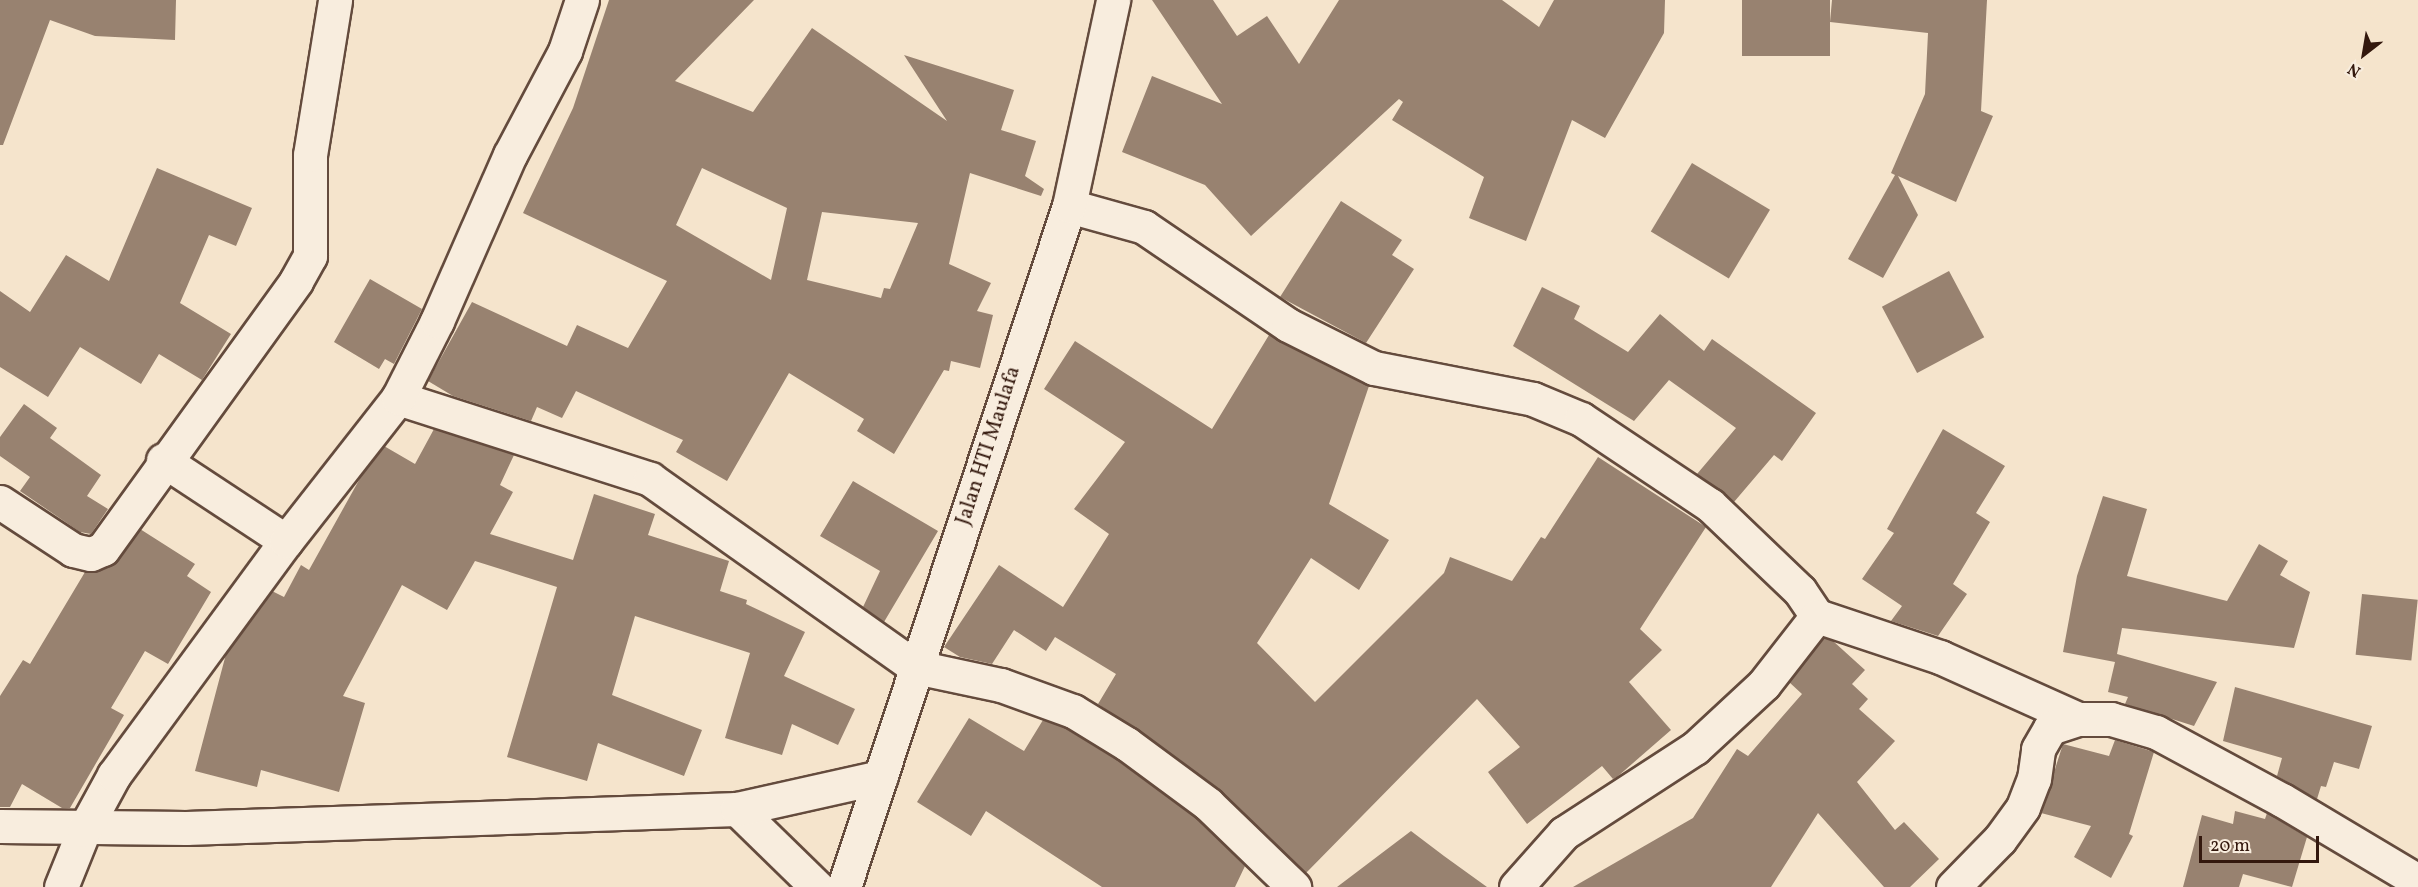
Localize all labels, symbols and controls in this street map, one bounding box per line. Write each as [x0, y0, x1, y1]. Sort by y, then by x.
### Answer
north arrow [2334, 24, 2394, 84]
text: N [2344, 57, 2365, 82]
street label: Jalan HTI Maulafa [951, 363, 1027, 529]
scale bar [2202, 824, 2322, 862]
text: 20 m [2210, 834, 2250, 859]

